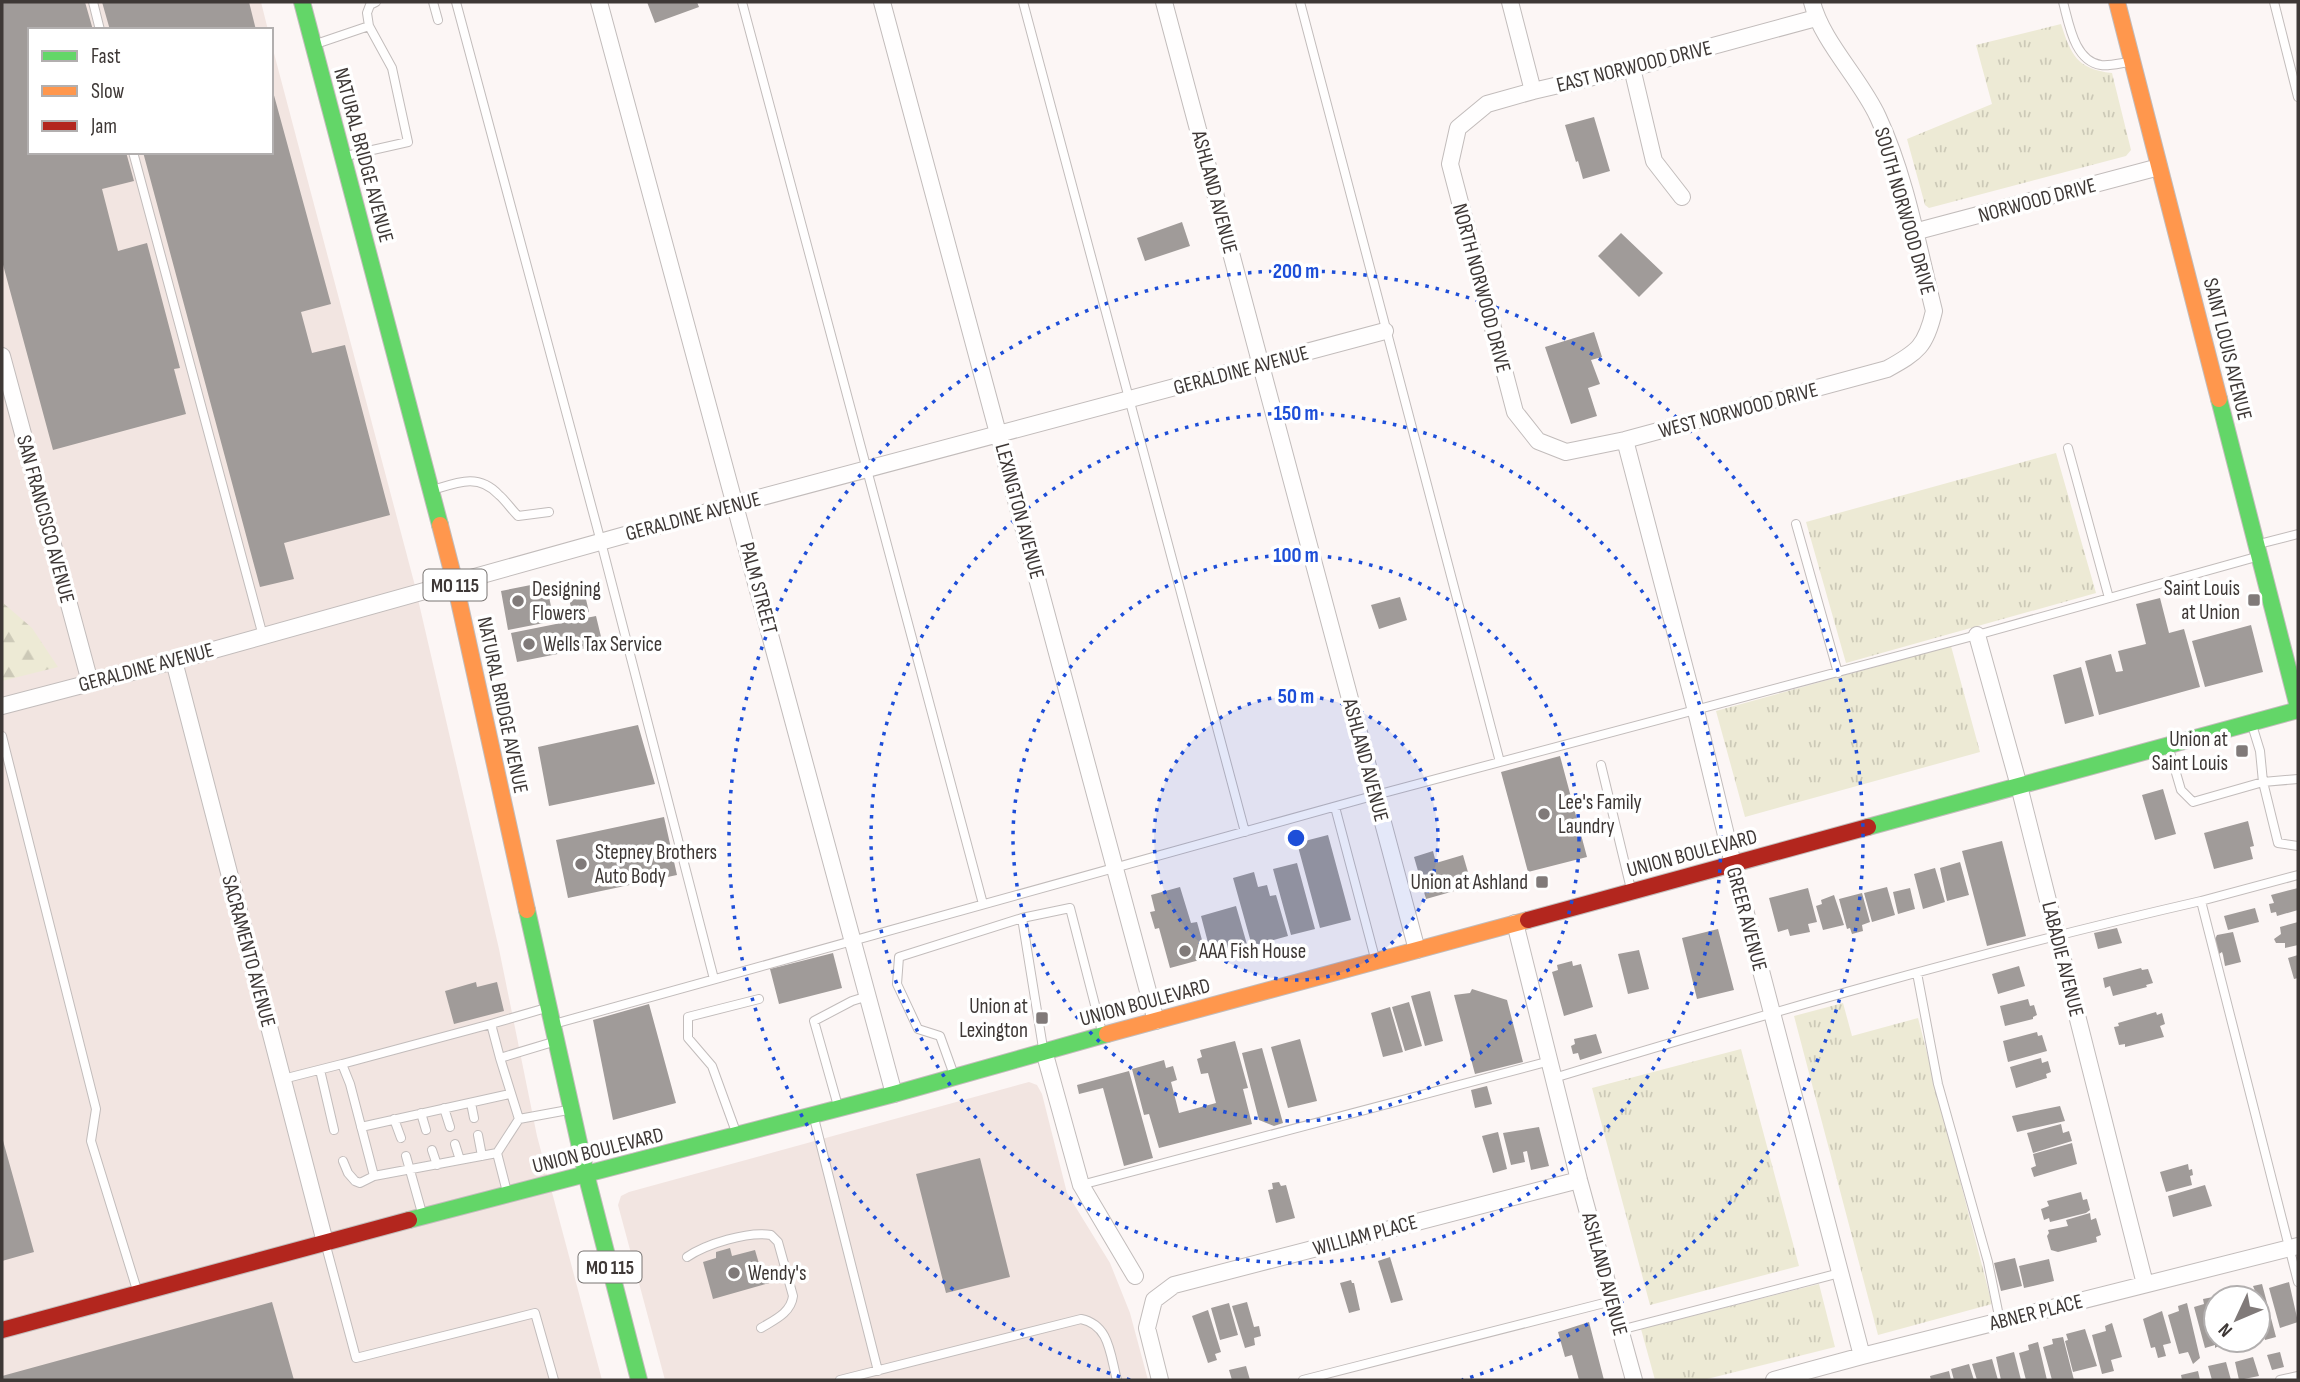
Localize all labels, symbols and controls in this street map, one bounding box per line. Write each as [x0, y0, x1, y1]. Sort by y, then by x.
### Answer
legend [28, 28, 273, 154]
street label: EAST NORWOOD DRIVE [1554, 35, 1714, 98]
text: Fast [91, 44, 121, 69]
street label: NATURAL BRIDGE AVENUE [328, 65, 399, 245]
text: Slow [91, 79, 125, 104]
text: Jam [90, 114, 117, 139]
street label: SOUTH NORWOOD DRIVE [1869, 124, 1940, 298]
street label: ASHLAND AVENUE [1186, 127, 1243, 256]
street label: NORWOOD DRIVE [1975, 173, 2099, 228]
street label: NORTH NORWOOD DRIVE [1447, 201, 1516, 375]
text: 200 m [1273, 259, 1319, 284]
street label: SAINT LOUIS AVENUE [2198, 275, 2257, 423]
street label: GERALDINE AVENUE [1171, 340, 1311, 401]
street label: WEST NORWOOD DRIVE [1656, 377, 1821, 444]
text: 150 m [1274, 401, 1318, 426]
street label: SAN FRANCISCO AVENUE [11, 432, 80, 606]
street label: LEXINGTON AVENUE [989, 441, 1050, 582]
street label: GERALDINE AVENUE [623, 486, 763, 547]
street label: PALM STREET [734, 540, 783, 637]
text: 100 m [1273, 543, 1319, 568]
road number: MO 115 [424, 570, 486, 600]
place label: Saint Louis at Union [2164, 576, 2240, 625]
place label: Designing Flowers [532, 577, 601, 626]
marker: Saint Louis at Union [2246, 592, 2262, 608]
marker: Designing Flowers [510, 593, 526, 609]
street label: NATURAL BRIDGE AVENUE [472, 615, 533, 796]
place label: Wells Tax Service [543, 632, 662, 657]
marker: Wells Tax Service [521, 636, 537, 652]
street label: GERALDINE AVENUE [76, 637, 216, 698]
text: 50 m [1278, 684, 1314, 709]
street label: ASHLAND AVENUE [1337, 695, 1394, 824]
place label: Union at Saint Louis [2152, 727, 2228, 776]
marker: Union at Saint Louis [2234, 743, 2250, 759]
place label: Lee's Family Laundry [1558, 790, 1642, 839]
marker: Lee's Family Laundry [1536, 806, 1552, 822]
street label: UNION BOULEVARD [1624, 824, 1760, 883]
centre of rings [1284, 826, 1308, 850]
place label: Stepney Brothers Auto Body [594, 840, 717, 889]
marker: Stepney Brothers Auto Body [573, 856, 589, 872]
street label: GREER AVENUE [1721, 864, 1772, 974]
place label: Union at Ashland [1411, 870, 1528, 895]
street label: SACRAMENTO AVENUE [216, 872, 281, 1030]
marker: Union at Ashland [1534, 874, 1550, 890]
street label: LABADIE AVENUE [2036, 899, 2089, 1019]
place label: AAA Fish House [1198, 939, 1306, 964]
marker: AAA Fish House [1177, 943, 1193, 959]
street label: UNION BOULEVARD [1077, 973, 1213, 1032]
place label: Union at Lexington [959, 994, 1028, 1043]
marker: Union at Lexington [1034, 1010, 1050, 1026]
street label: UNION BOULEVARD [530, 1122, 666, 1179]
street label: ASHLAND AVENUE [1576, 1209, 1633, 1338]
street label: WILLIAM PLACE [1310, 1210, 1420, 1261]
road number: MO 115 [578, 1252, 642, 1282]
place label: Wendy's [748, 1261, 806, 1286]
marker: Wendy's [726, 1265, 742, 1281]
north arrow [2202, 1284, 2272, 1354]
street label: ABNER PLACE [1986, 1289, 2085, 1336]
text: N [2214, 1318, 2238, 1341]

